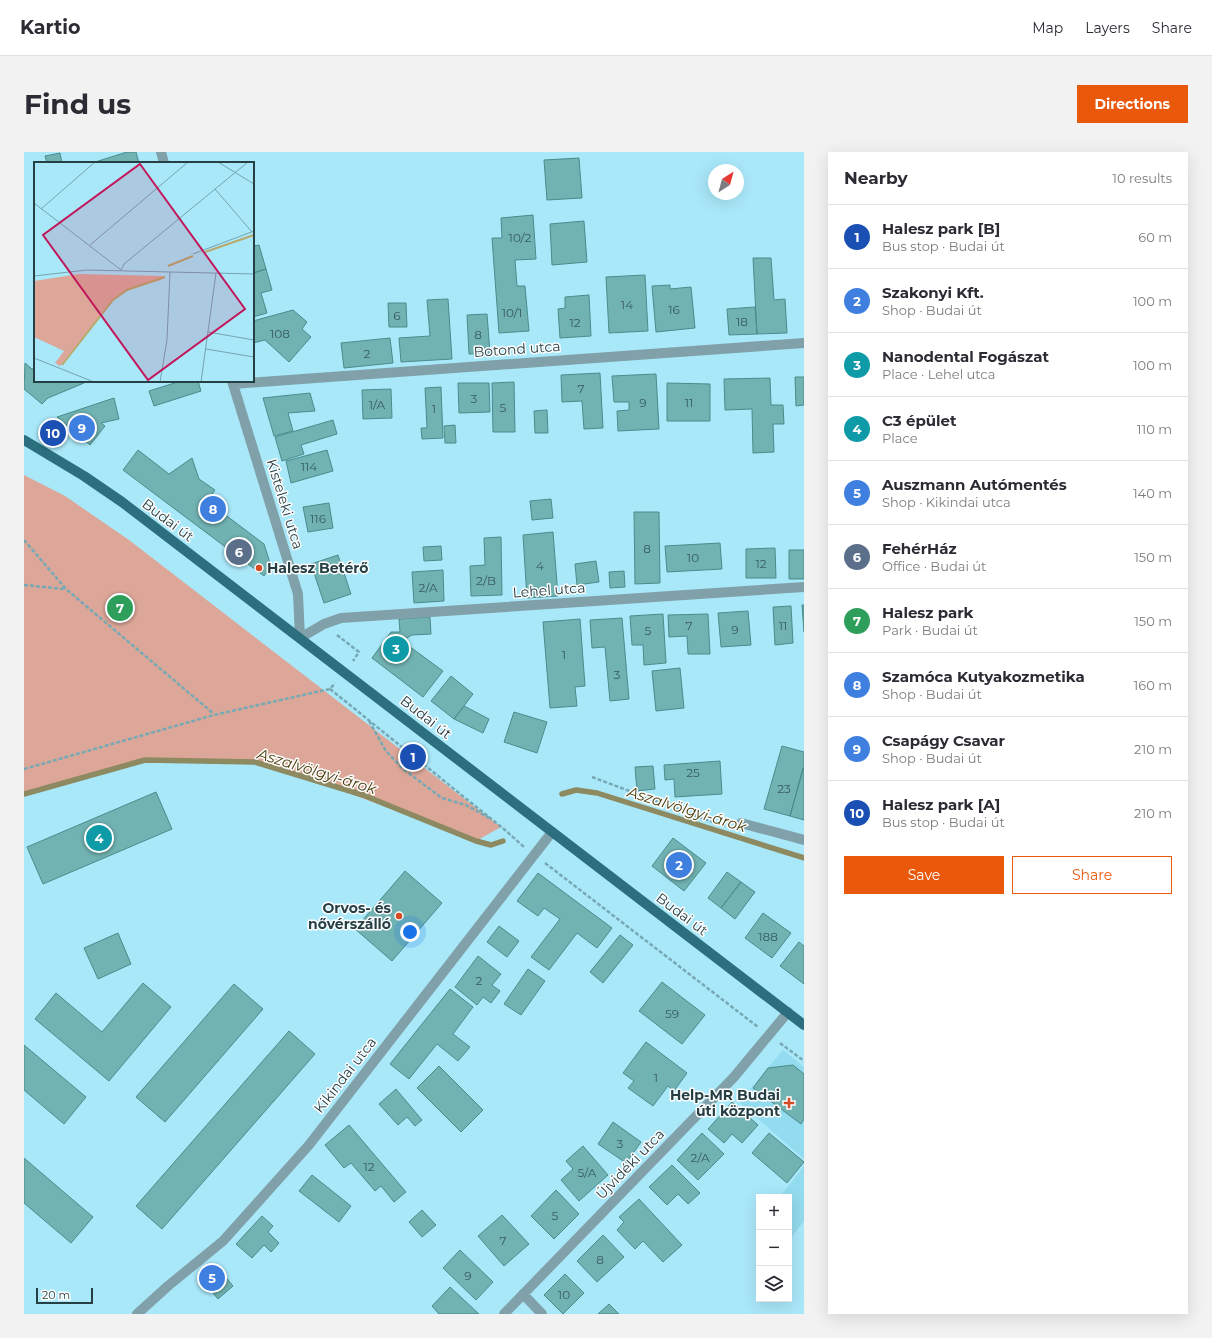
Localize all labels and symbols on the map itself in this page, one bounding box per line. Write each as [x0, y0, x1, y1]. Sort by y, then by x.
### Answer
inset map [34, 162, 254, 382]
north arrow [708, 164, 744, 200]
house number: 10/2 [509, 230, 532, 245]
house number: 14 [621, 297, 633, 312]
house number: 16 [668, 302, 680, 317]
house number: 10/1 [502, 305, 522, 320]
house number: 6 [393, 308, 401, 323]
house number: 18 [736, 314, 748, 329]
house number: 12 [569, 315, 581, 330]
house number: 108 [270, 326, 290, 341]
house number: 8 [474, 327, 482, 342]
street label: Botond utca [473, 337, 561, 361]
house number: 2 [364, 346, 371, 361]
house number: 7 [577, 381, 585, 396]
house number: 3 [471, 391, 478, 406]
house number: 9 [639, 395, 647, 410]
house number: 11 [685, 395, 693, 410]
house number: 1/A [369, 397, 386, 412]
house number: 5 [500, 400, 507, 415]
house number: 1 [432, 401, 436, 416]
pin: 9 [69, 413, 95, 443]
pin: 10 [40, 418, 66, 448]
street label: Kisteleki utca [263, 457, 307, 551]
house number: 114 [301, 459, 317, 474]
pin: 8 [200, 494, 226, 524]
street label: Budai út [139, 495, 198, 546]
house number: 116 [310, 511, 326, 526]
pin: 6 [226, 537, 252, 567]
house number: 8 [643, 541, 651, 556]
house number: 10 [687, 550, 699, 565]
house number: 12 [755, 556, 767, 571]
house number: 4 [536, 558, 544, 573]
place label: Halesz Betérő [267, 559, 368, 577]
marker: Halesz Betérő [254, 563, 264, 573]
house number: 2/B [476, 573, 496, 588]
street label: Lehel utca [512, 578, 586, 602]
house number: 2/A [418, 580, 438, 595]
pin: 7 [107, 593, 133, 623]
house number: 7 [685, 618, 693, 633]
house number: 11 [779, 618, 787, 633]
house number: 9 [731, 622, 739, 637]
house number: 5 [645, 623, 652, 638]
pin: 3 [383, 634, 409, 664]
house number: 1 [562, 647, 566, 662]
house number: 3 [614, 667, 621, 682]
street label: Budai út [397, 691, 456, 743]
pin: 1 [400, 742, 426, 772]
water label: Aszalvölgyi-árok [254, 744, 380, 798]
house number: 25 [686, 765, 700, 780]
house number: 23 [777, 781, 791, 796]
water label: Aszalvölgyi-árok [624, 782, 750, 836]
pin: 4 [86, 823, 112, 853]
pin: 2 [666, 850, 692, 880]
street label: Budai út [653, 889, 712, 940]
place label: Orvos- és nővérszálló [308, 899, 392, 933]
marker: Orvos- és nővérszálló [394, 911, 404, 921]
your location [400, 922, 420, 942]
house number: 188 [758, 929, 778, 944]
house number: 2 [476, 973, 483, 988]
house number: 59 [665, 1006, 679, 1021]
street label: Kikindai utca [310, 1033, 380, 1117]
house number: 1 [654, 1070, 658, 1085]
place label: Help-MR Budai úti központ [670, 1086, 780, 1120]
marker: Help-MR Budai úti központ [783, 1097, 795, 1109]
street label: Újvidéki utca [592, 1125, 668, 1203]
house number: 3 [617, 1136, 624, 1151]
house number: 2/A [690, 1150, 710, 1165]
house number: 12 [363, 1159, 375, 1174]
house number: 5/A [578, 1165, 597, 1180]
house number: 5 [552, 1208, 559, 1223]
house number: 7 [499, 1233, 507, 1248]
house number: 8 [596, 1252, 604, 1267]
pin: 5 [199, 1263, 225, 1293]
house number: 9 [464, 1268, 472, 1283]
scale bar [36, 1286, 93, 1305]
house number: 10 [558, 1287, 570, 1302]

